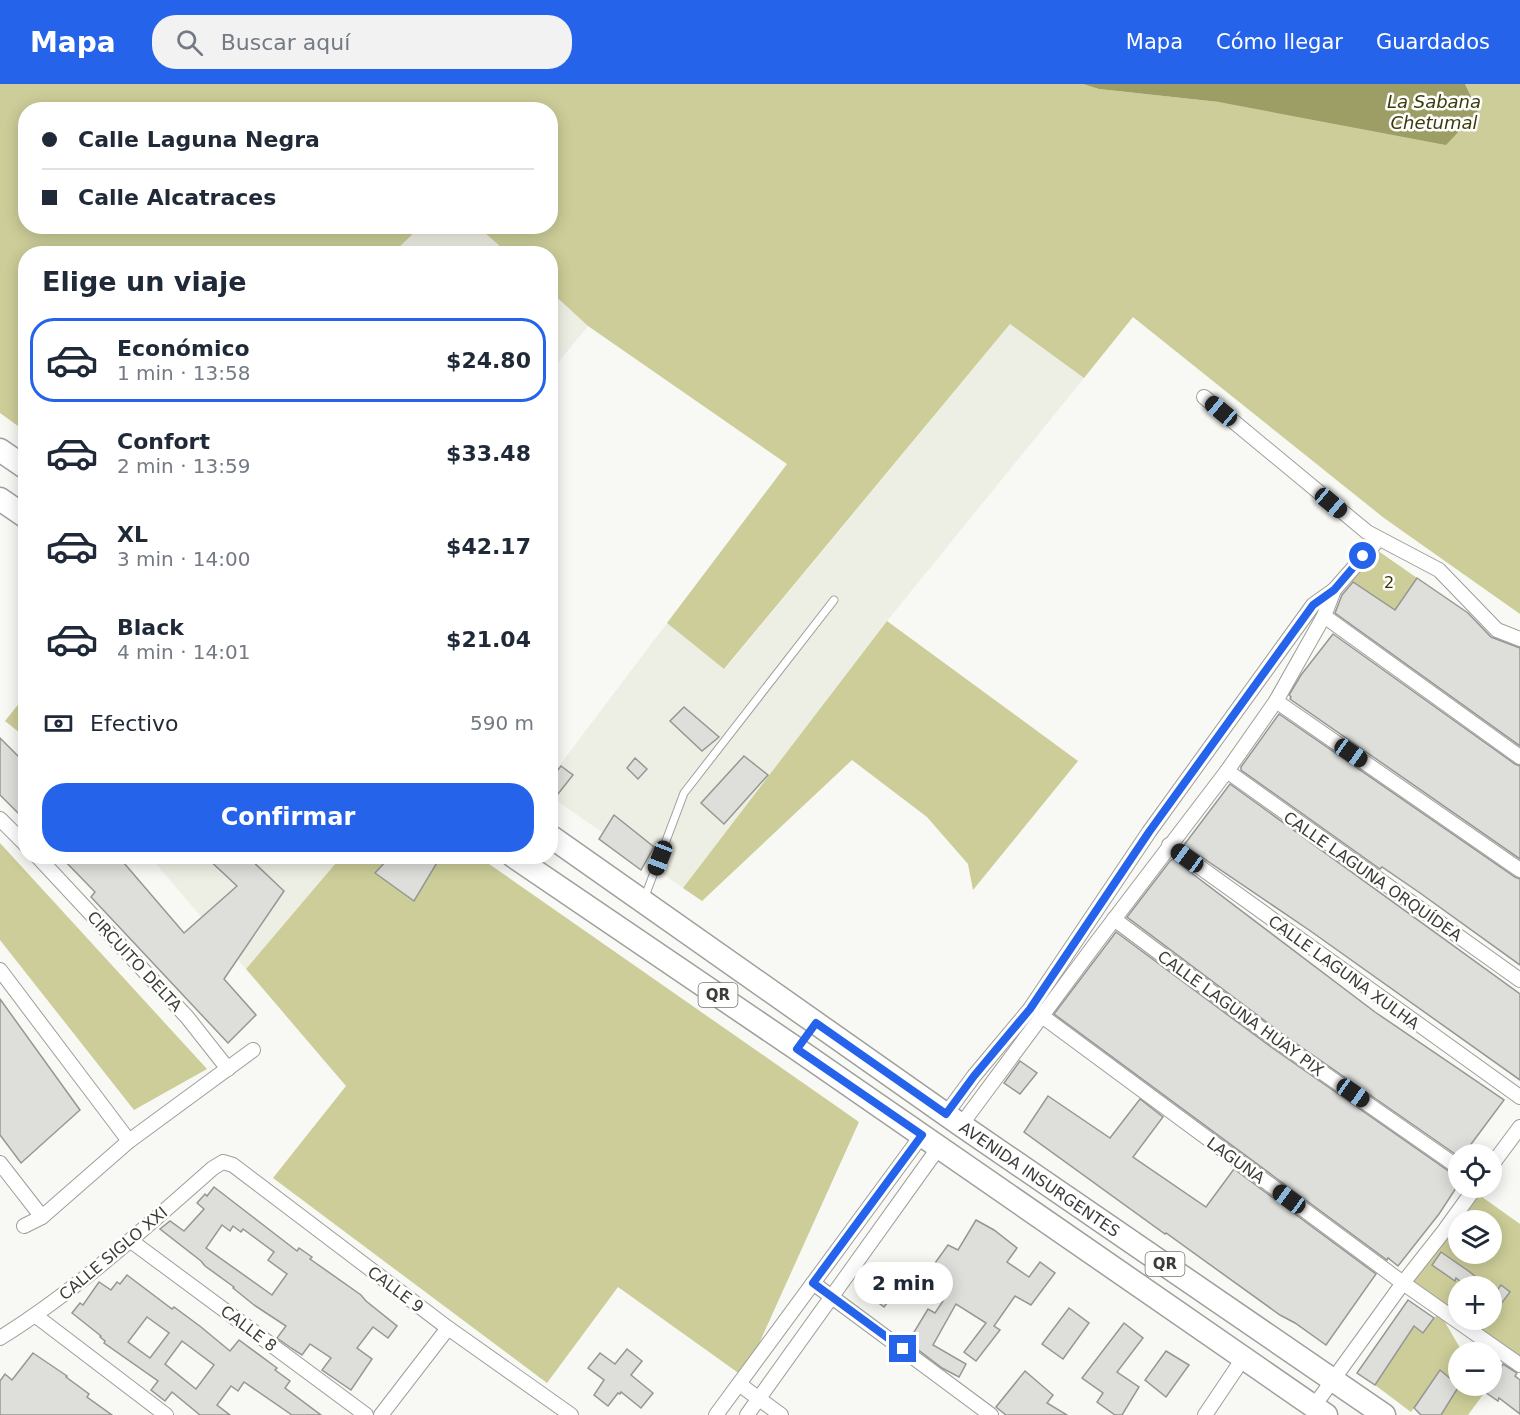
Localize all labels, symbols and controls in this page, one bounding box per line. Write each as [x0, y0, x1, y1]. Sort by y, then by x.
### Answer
search box [152, 15, 572, 69]
text: Mapa [30, 26, 116, 59]
icon: search [173, 26, 206, 59]
text: Buscar aquí [221, 30, 350, 55]
text: Mapa [1126, 30, 1183, 54]
text: Cómo llegar [1216, 30, 1343, 54]
text: Guardados [1376, 30, 1490, 54]
water label: La Sabana Chetumal [1387, 91, 1481, 133]
text: Calle Laguna Negra [78, 127, 320, 152]
text: Calle Alcatraces [78, 185, 276, 210]
text: Elige un viaje [42, 266, 246, 297]
icon: car [45, 333, 99, 387]
text: Económico [117, 336, 250, 361]
text: $24.80 [446, 348, 531, 373]
text: 1 min · 13:58 [117, 361, 251, 385]
car [1201, 393, 1241, 429]
icon: car [45, 426, 99, 480]
text: Confort [117, 429, 210, 454]
text: $33.48 [446, 441, 531, 466]
text: 2 min · 13:59 [117, 454, 251, 478]
car [1311, 485, 1351, 521]
icon: car [45, 519, 99, 573]
text: XL [117, 522, 148, 547]
text: $42.17 [446, 534, 531, 559]
route start [1349, 542, 1376, 569]
text: 3 min · 14:00 [117, 547, 251, 571]
park label: 2 [1384, 573, 1394, 592]
icon: car [45, 612, 99, 666]
text: Black [117, 615, 184, 640]
text: $21.04 [446, 627, 531, 652]
text: 4 min · 14:01 [117, 640, 251, 664]
icon: cash [42, 707, 75, 740]
text: Efectivo [90, 711, 179, 736]
text: 590 m [470, 711, 534, 735]
car [1331, 735, 1371, 771]
button: Confirmar [42, 783, 534, 852]
street label: CALLE LAGUNA ORQUÍDEA [1280, 807, 1466, 945]
car [645, 838, 675, 878]
car [1167, 840, 1207, 876]
street label: CIRCUITO DELTA [83, 907, 186, 1015]
street label: CALLE LAGUNA XULHA [1265, 911, 1423, 1034]
street label: CALLE LAGUNA HUAY PIX [1154, 947, 1328, 1080]
road number: QR [698, 983, 738, 1007]
car [1333, 1075, 1373, 1111]
street label: AVENIDA INSURGENTES [956, 1118, 1123, 1241]
street label: LAGUNA [1203, 1133, 1268, 1188]
map controls [1448, 1144, 1502, 1396]
button: locate [1448, 1144, 1502, 1198]
car [1269, 1181, 1309, 1217]
street label: CALLE SIGLO XXI [55, 1203, 171, 1304]
button: layers [1448, 1210, 1502, 1264]
road number: QR [1146, 1252, 1184, 1276]
street label: CALLE 9 [364, 1262, 428, 1317]
callout: 2 min [854, 1262, 952, 1304]
text: 2 min [872, 1271, 935, 1295]
button: + [1448, 1276, 1502, 1330]
street label: CALLE 8 [217, 1301, 281, 1356]
route end [889, 1335, 916, 1362]
button: − [1448, 1342, 1502, 1396]

